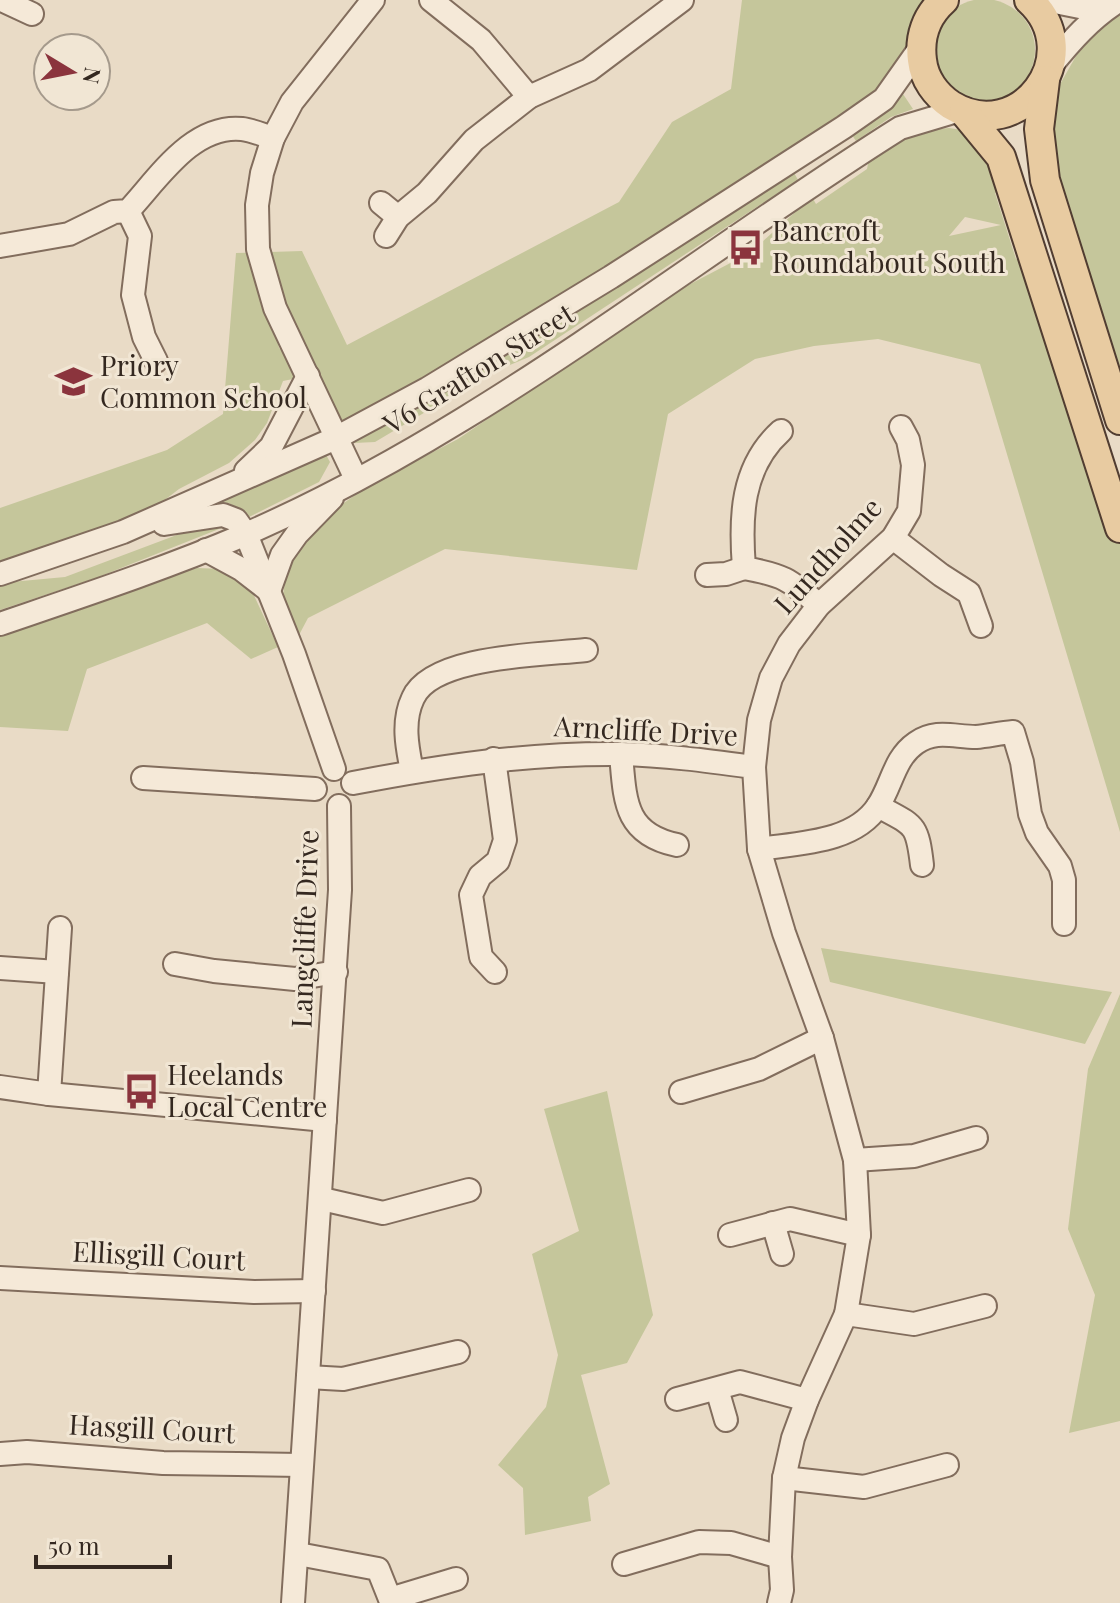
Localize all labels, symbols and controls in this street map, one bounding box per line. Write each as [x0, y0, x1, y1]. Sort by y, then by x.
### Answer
north arrow [32, 32, 112, 112]
text: N [77, 65, 109, 86]
place label: Bancroft Roundabout South [772, 211, 1006, 280]
bus stop icon: Bancroft Roundabout South [727, 228, 765, 266]
street label: V6 Grafton Street [375, 294, 582, 442]
place label: Priory Common School [100, 346, 307, 415]
school or university icon: Priory Common School [55, 363, 93, 401]
street label: Lundholme [765, 489, 889, 621]
street label: Arncliffe Drive [552, 706, 739, 753]
street label: Langcliffe Drive [282, 829, 325, 1029]
place label: Heelands Local Centre [167, 1055, 327, 1124]
bus stop icon: Heelands Local Centre [122, 1072, 160, 1110]
street label: Ellisgill Court [72, 1231, 248, 1278]
street label: Hasgill Court [68, 1405, 237, 1450]
scale bar [36, 1519, 170, 1569]
text: 50 m [48, 1529, 100, 1561]

